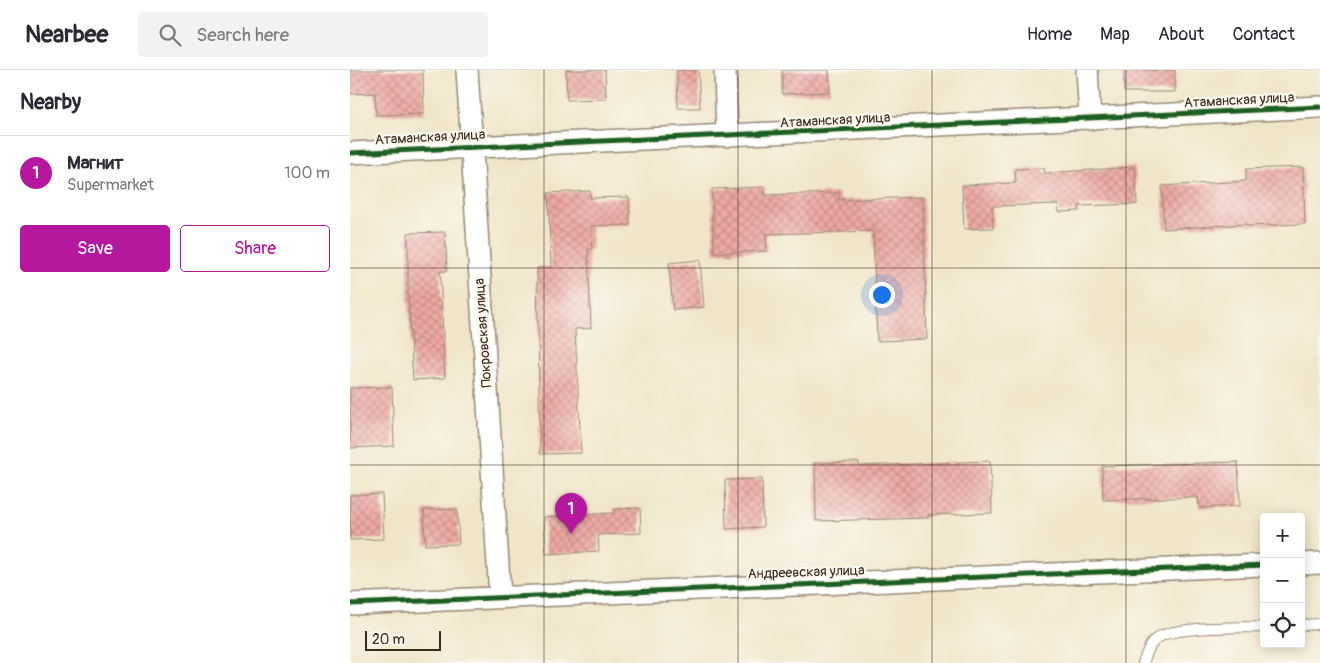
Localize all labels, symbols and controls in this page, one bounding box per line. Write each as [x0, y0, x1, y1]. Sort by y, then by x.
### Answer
search box [138, 12, 488, 57]
text: Nearbee [25, 20, 108, 49]
icon: search [156, 21, 184, 49]
text: Search here [196, 23, 289, 47]
text: Home [1027, 23, 1072, 46]
text: Map [1100, 23, 1130, 46]
text: About [1158, 23, 1204, 46]
text: Contact [1232, 23, 1295, 46]
text: Nearby [20, 89, 81, 116]
street label: Атаманская улица [1183, 89, 1295, 111]
street label: Атаманская улица [779, 109, 891, 131]
street label: Атаманская улица [374, 126, 486, 148]
text: Магнит [67, 151, 123, 175]
text: 1 [33, 163, 39, 183]
text: 100 m [284, 163, 330, 183]
text: Supermarket [67, 175, 154, 195]
button: Save [20, 225, 170, 272]
button: Share [180, 225, 330, 272]
street label: Покровская улица [471, 278, 495, 388]
your location [869, 282, 895, 308]
pin: 1 [555, 493, 587, 534]
map controls [1260, 513, 1305, 648]
button: + [1260, 513, 1305, 558]
button: − [1260, 558, 1305, 603]
street label: Андреевская улица [747, 561, 865, 583]
button: locate [1260, 603, 1305, 648]
scale bar [365, 628, 441, 651]
text: 20 m [372, 631, 405, 648]

